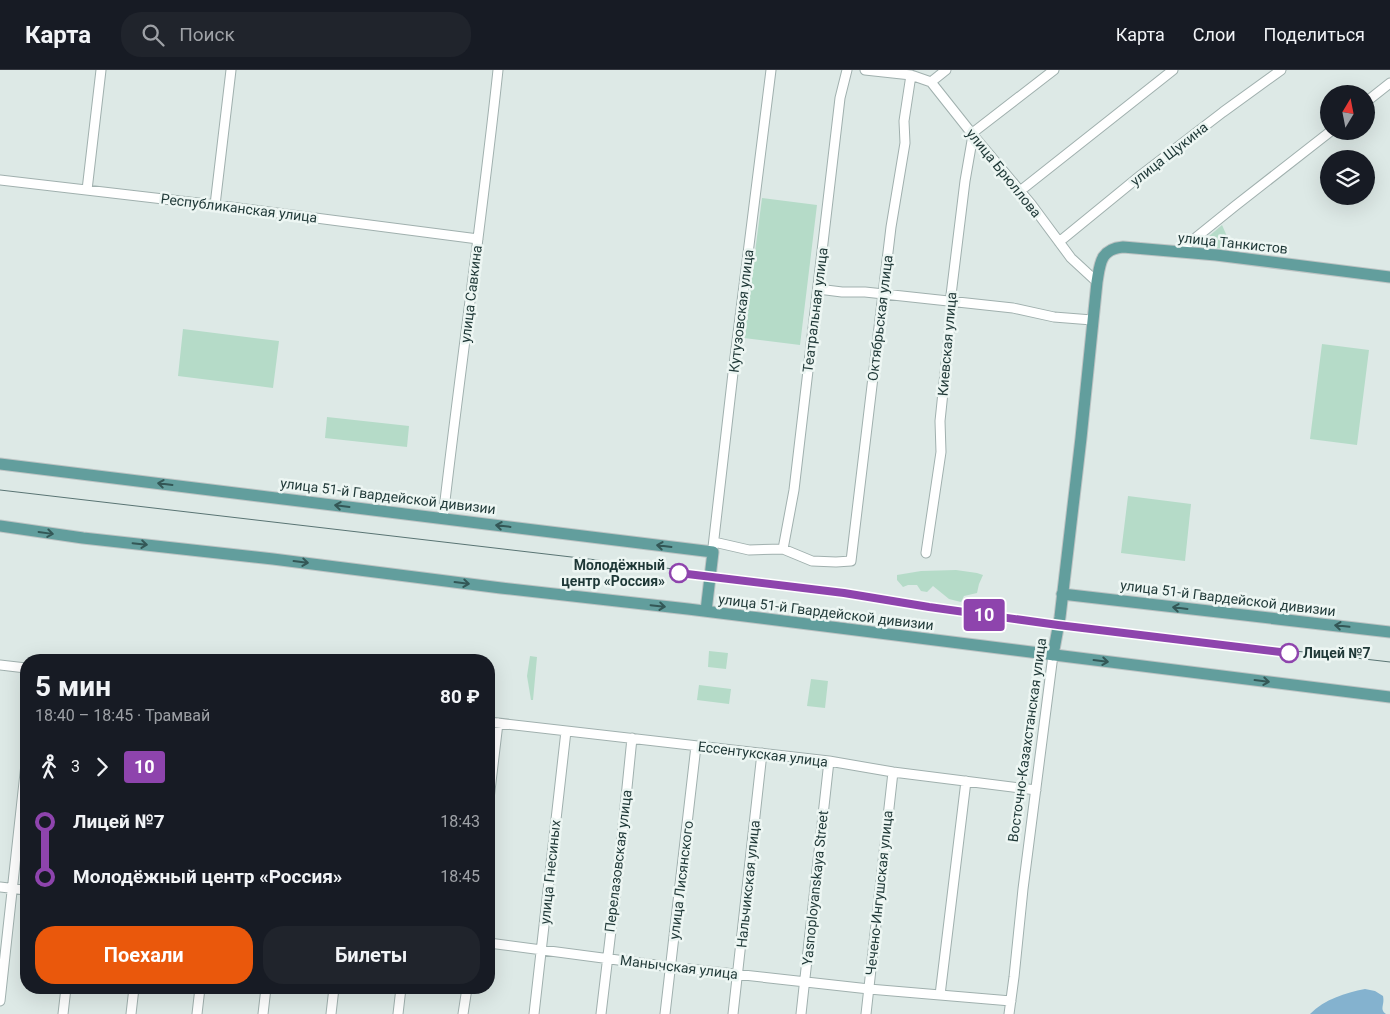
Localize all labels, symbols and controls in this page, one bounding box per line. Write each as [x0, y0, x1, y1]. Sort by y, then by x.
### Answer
search box [121, 12, 471, 57]
text: Карта [25, 21, 91, 49]
icon: search [139, 21, 167, 49]
text: Поиск [179, 23, 235, 46]
text: Карта [1116, 24, 1165, 45]
text: Слои [1193, 24, 1236, 45]
text: Поделиться [1264, 24, 1365, 45]
north arrow [1320, 85, 1375, 140]
map controls [1320, 85, 1375, 205]
street label: улица Щукина [1127, 119, 1211, 189]
street label: улица Брюллова [963, 125, 1045, 221]
button: layers [1320, 150, 1375, 205]
street label: Республиканская улица [160, 190, 318, 226]
street label: улица Танкистов [1177, 229, 1289, 257]
street label: улица Савкина [457, 244, 485, 344]
street label: Театральная улица [799, 247, 831, 373]
street label: Кутузовская улица [726, 248, 756, 374]
street label: Октябрьская улица [864, 254, 896, 382]
street label: Киевская улица [934, 291, 960, 397]
street label: улица 51-й Гвардейской дивизии [279, 475, 497, 517]
one-way arrow [157, 479, 173, 489]
one-way arrow [334, 501, 350, 511]
one-way arrow [495, 521, 511, 531]
one-way arrow [37, 528, 53, 538]
one-way arrow [131, 539, 147, 549]
one-way arrow [657, 541, 673, 551]
one-way arrow [293, 557, 309, 567]
place label: Молодёжный центр «Россия» [561, 557, 665, 589]
marker: Молодёжный центр «Россия» [669, 563, 689, 583]
street label: улица 51-й Гвардейской дивизии [1119, 577, 1337, 619]
one-way arrow [454, 578, 470, 588]
street label: улица 51-й Гвардейской дивизии [717, 591, 935, 633]
line badge: 10 [962, 599, 1006, 631]
one-way arrow [650, 601, 666, 611]
one-way arrow [1172, 603, 1188, 613]
text: 10 [974, 604, 994, 625]
one-way arrow [1334, 621, 1350, 631]
street label: Восточно-Казахстанская улица [1005, 637, 1049, 843]
marker: Лицей №7 [1279, 643, 1299, 663]
place label: Лицей №7 [1303, 645, 1371, 661]
one-way arrow [1093, 656, 1109, 666]
text: 5 мин [35, 670, 111, 703]
one-way arrow [1254, 676, 1270, 686]
text: 80 ₽ [440, 685, 480, 708]
text: 18:40 – 18:45 · Трамвай [35, 706, 210, 725]
street label: Ессентукская улица [697, 738, 829, 770]
icon: walk [35, 753, 63, 781]
icon: forward [88, 753, 116, 781]
text: 10 [134, 756, 155, 777]
text: 3 [71, 757, 80, 776]
street label: Перелазовская улица [601, 789, 635, 933]
street label: Yasnoployanskaya Street [799, 809, 831, 966]
text: Лицей №7 [73, 810, 165, 833]
street label: Чечено-Ингушская улица [862, 810, 896, 976]
text: 18:43 [440, 812, 480, 831]
street label: улица Гнесиных [537, 819, 563, 925]
street label: Нальчикская улица [733, 819, 763, 949]
street label: улица Лисянского [666, 820, 696, 940]
text: Молодёжный центр «Россия» [73, 865, 342, 888]
text: 18:45 [440, 867, 480, 886]
button: Поехали [35, 926, 253, 984]
button: Билеты [263, 926, 480, 984]
street label: Манычская улица [619, 952, 739, 982]

